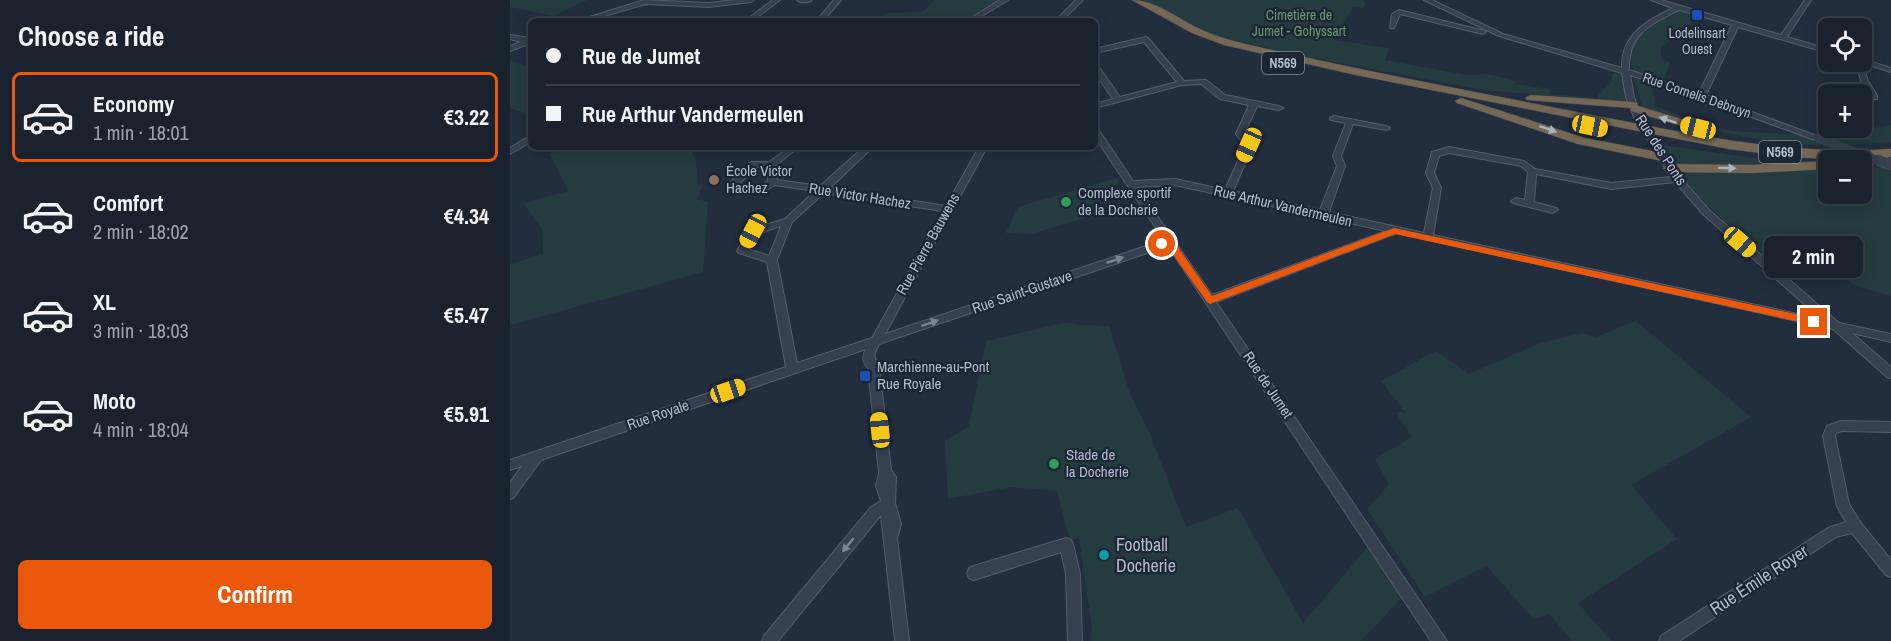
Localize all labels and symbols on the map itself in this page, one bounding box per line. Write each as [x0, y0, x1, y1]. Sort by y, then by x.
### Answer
park label: Cimetière de Jumet - Gohyssart [1252, 6, 1346, 40]
marker: Lodelinsart Ouest [1690, 8, 1704, 22]
place label: Lodelinsart Ouest [1669, 24, 1725, 58]
road number: N569 [1262, 52, 1304, 74]
street label: Rue Cornelis Debruyn [1640, 68, 1754, 122]
street label: Rue des Ponts [1631, 110, 1692, 189]
car [1571, 113, 1609, 139]
one-way arrow [1659, 115, 1677, 124]
car [1678, 115, 1718, 141]
car [1233, 125, 1265, 165]
one-way arrow [1539, 125, 1557, 135]
road number: N569 [1759, 141, 1801, 163]
place label: École Victor Hachez [726, 160, 792, 198]
one-way arrow [1718, 163, 1737, 173]
marker: École Victor Hachez [707, 173, 721, 187]
street label: Rue Victor Hachez [808, 177, 913, 214]
street label: Rue Arthur Vandermeulen [1212, 179, 1354, 232]
place label: Complexe sportif de la Docherie [1078, 182, 1172, 220]
street label: Rue Pierre Bauwens [891, 189, 964, 298]
marker: Complexe sportif de la Docherie [1059, 195, 1073, 209]
car [737, 211, 769, 251]
car [1721, 223, 1759, 261]
route start [1148, 230, 1175, 257]
callout: 2 min [1764, 235, 1864, 277]
one-way arrow [1106, 255, 1124, 265]
street label: Rue Saint-Gustave [969, 265, 1075, 318]
route end [1800, 308, 1827, 335]
one-way arrow [921, 318, 939, 327]
street label: Rue de Jumet [1238, 347, 1299, 423]
place label: Marchienne-au-Pont Rue Royale [877, 356, 990, 394]
marker: Marchienne-au-Pont Rue Royale [858, 369, 872, 383]
car [708, 377, 748, 405]
street label: Rue Royale [624, 394, 692, 435]
car [869, 411, 891, 449]
place label: Stade de la Docherie [1066, 444, 1129, 482]
marker: Stade de la Docherie [1047, 457, 1061, 471]
place label: Football Docherie [1116, 532, 1176, 578]
one-way arrow [841, 537, 854, 553]
street label: Rue Émile Royer [1705, 538, 1813, 621]
marker: Football Docherie [1097, 548, 1111, 562]

